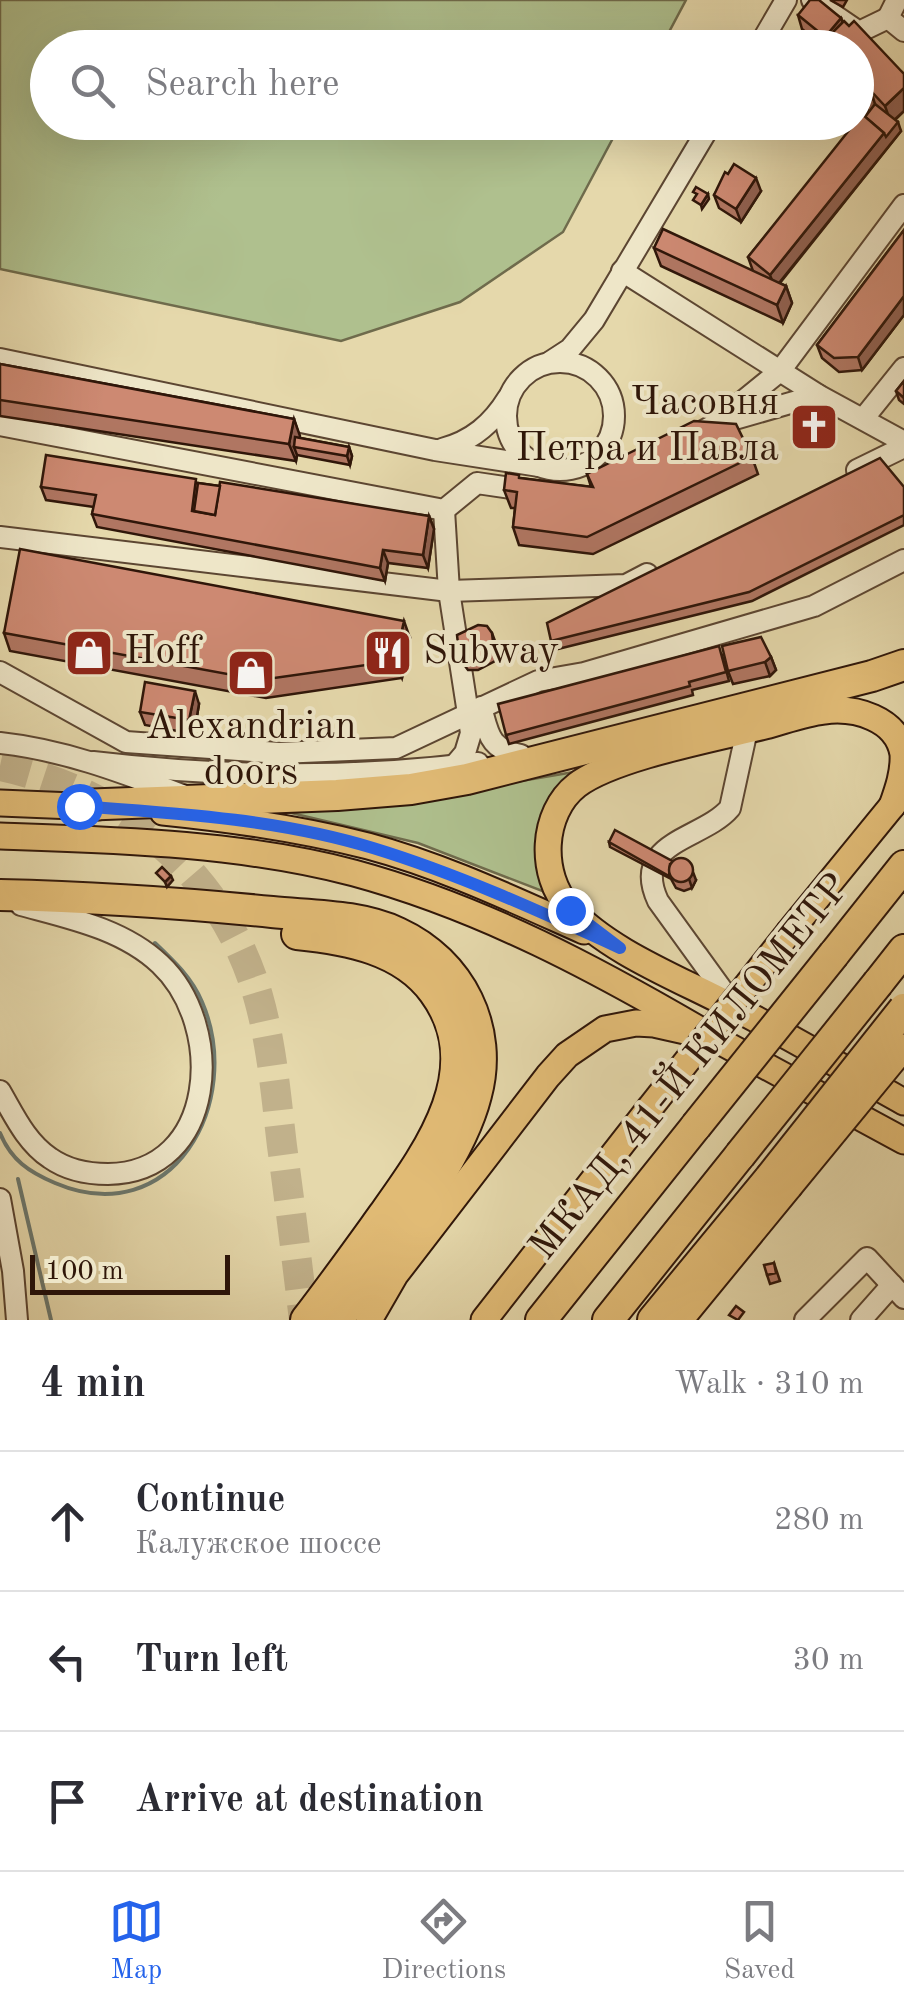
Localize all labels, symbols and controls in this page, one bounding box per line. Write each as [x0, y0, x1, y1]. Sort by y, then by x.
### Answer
search box [30, 30, 874, 140]
icon: search [65, 58, 120, 113]
text: Search here [145, 66, 340, 104]
place label: Часовня Петра и Павла [515, 384, 779, 470]
church icon: Часовня Петра и Павла [788, 401, 840, 453]
shop icon: Hoff [63, 627, 115, 679]
restaurant icon: Subway [362, 627, 414, 679]
place label: Hoff [124, 633, 204, 673]
place label: Subway [423, 633, 559, 673]
shop icon: Alexandrian doors [225, 647, 277, 699]
place label: Alexandrian doors [145, 708, 357, 794]
route start [57, 784, 103, 830]
street label: МКАД, 41-Й КИЛОМЕТР [516, 862, 859, 1268]
route end [548, 888, 594, 934]
scale bar [30, 1250, 230, 1294]
text: 100 m [45, 1258, 124, 1286]
text: 4 min [40, 1364, 146, 1406]
text: Walk · 310 m [674, 1369, 864, 1401]
text: Continue [135, 1482, 285, 1520]
icon: ahead [40, 1494, 95, 1549]
text: 280 m [774, 1505, 864, 1537]
text: Калужское шоссе [135, 1529, 382, 1561]
icon: left [40, 1634, 95, 1689]
text: Turn left [135, 1642, 288, 1680]
text: 30 m [793, 1645, 864, 1677]
icon: arrive [40, 1774, 95, 1829]
text: Arrive at destination [135, 1782, 484, 1820]
tab: Map [109, 1894, 164, 1989]
tab: Directions [382, 1894, 506, 1989]
tab: Saved [724, 1894, 795, 1989]

